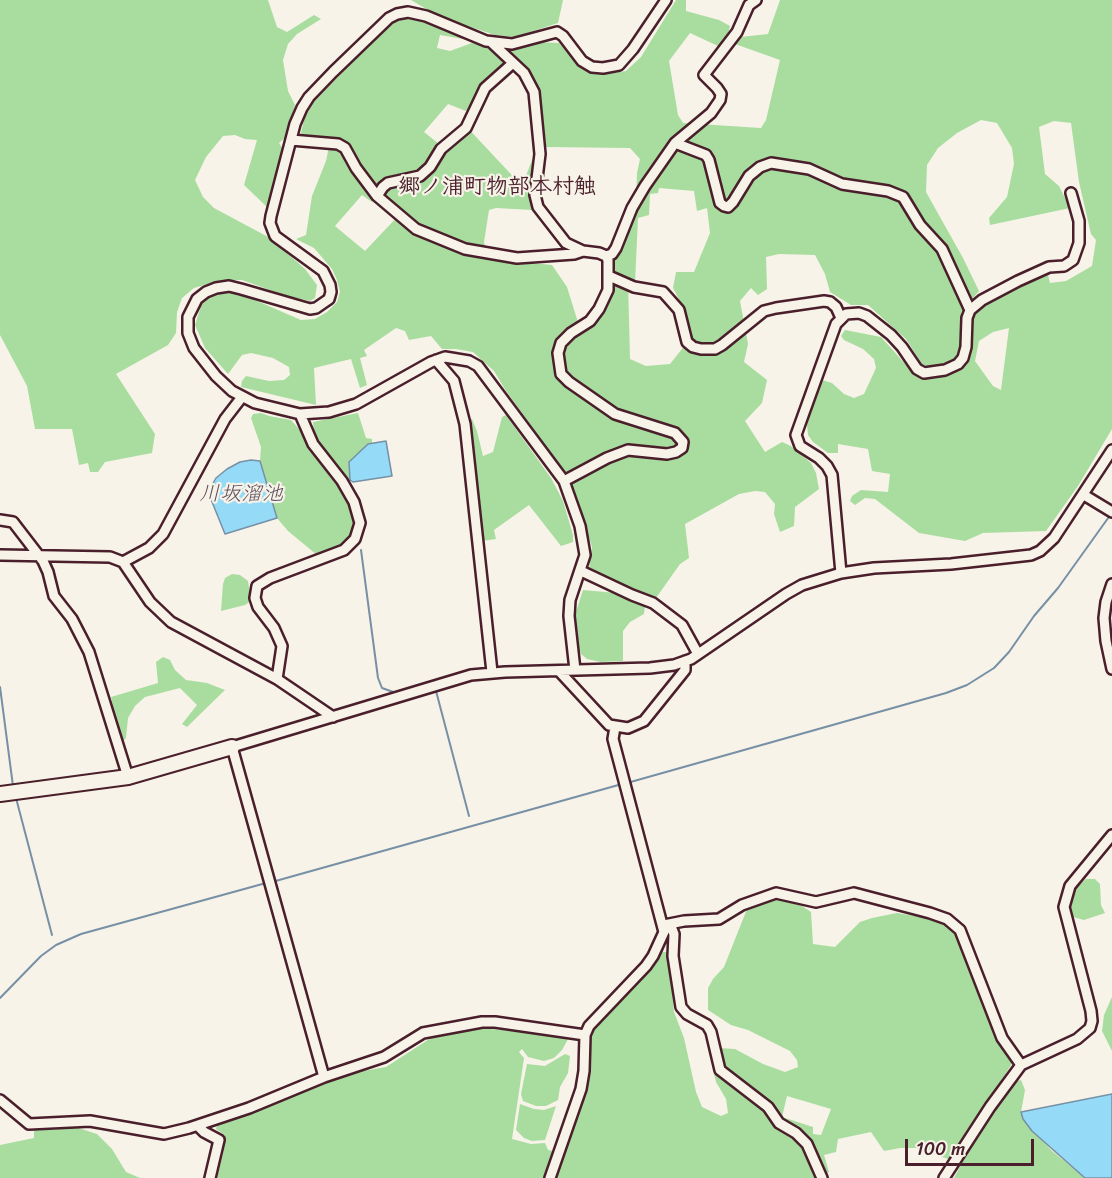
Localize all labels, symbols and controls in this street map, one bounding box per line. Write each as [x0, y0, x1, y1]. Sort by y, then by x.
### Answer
district label: 郷ノ浦町物部本村触 [398, 174, 596, 200]
water label: 川坂溜池 [199, 482, 283, 508]
scale bar [908, 1127, 1037, 1165]
text: 100 m [916, 1133, 965, 1165]

